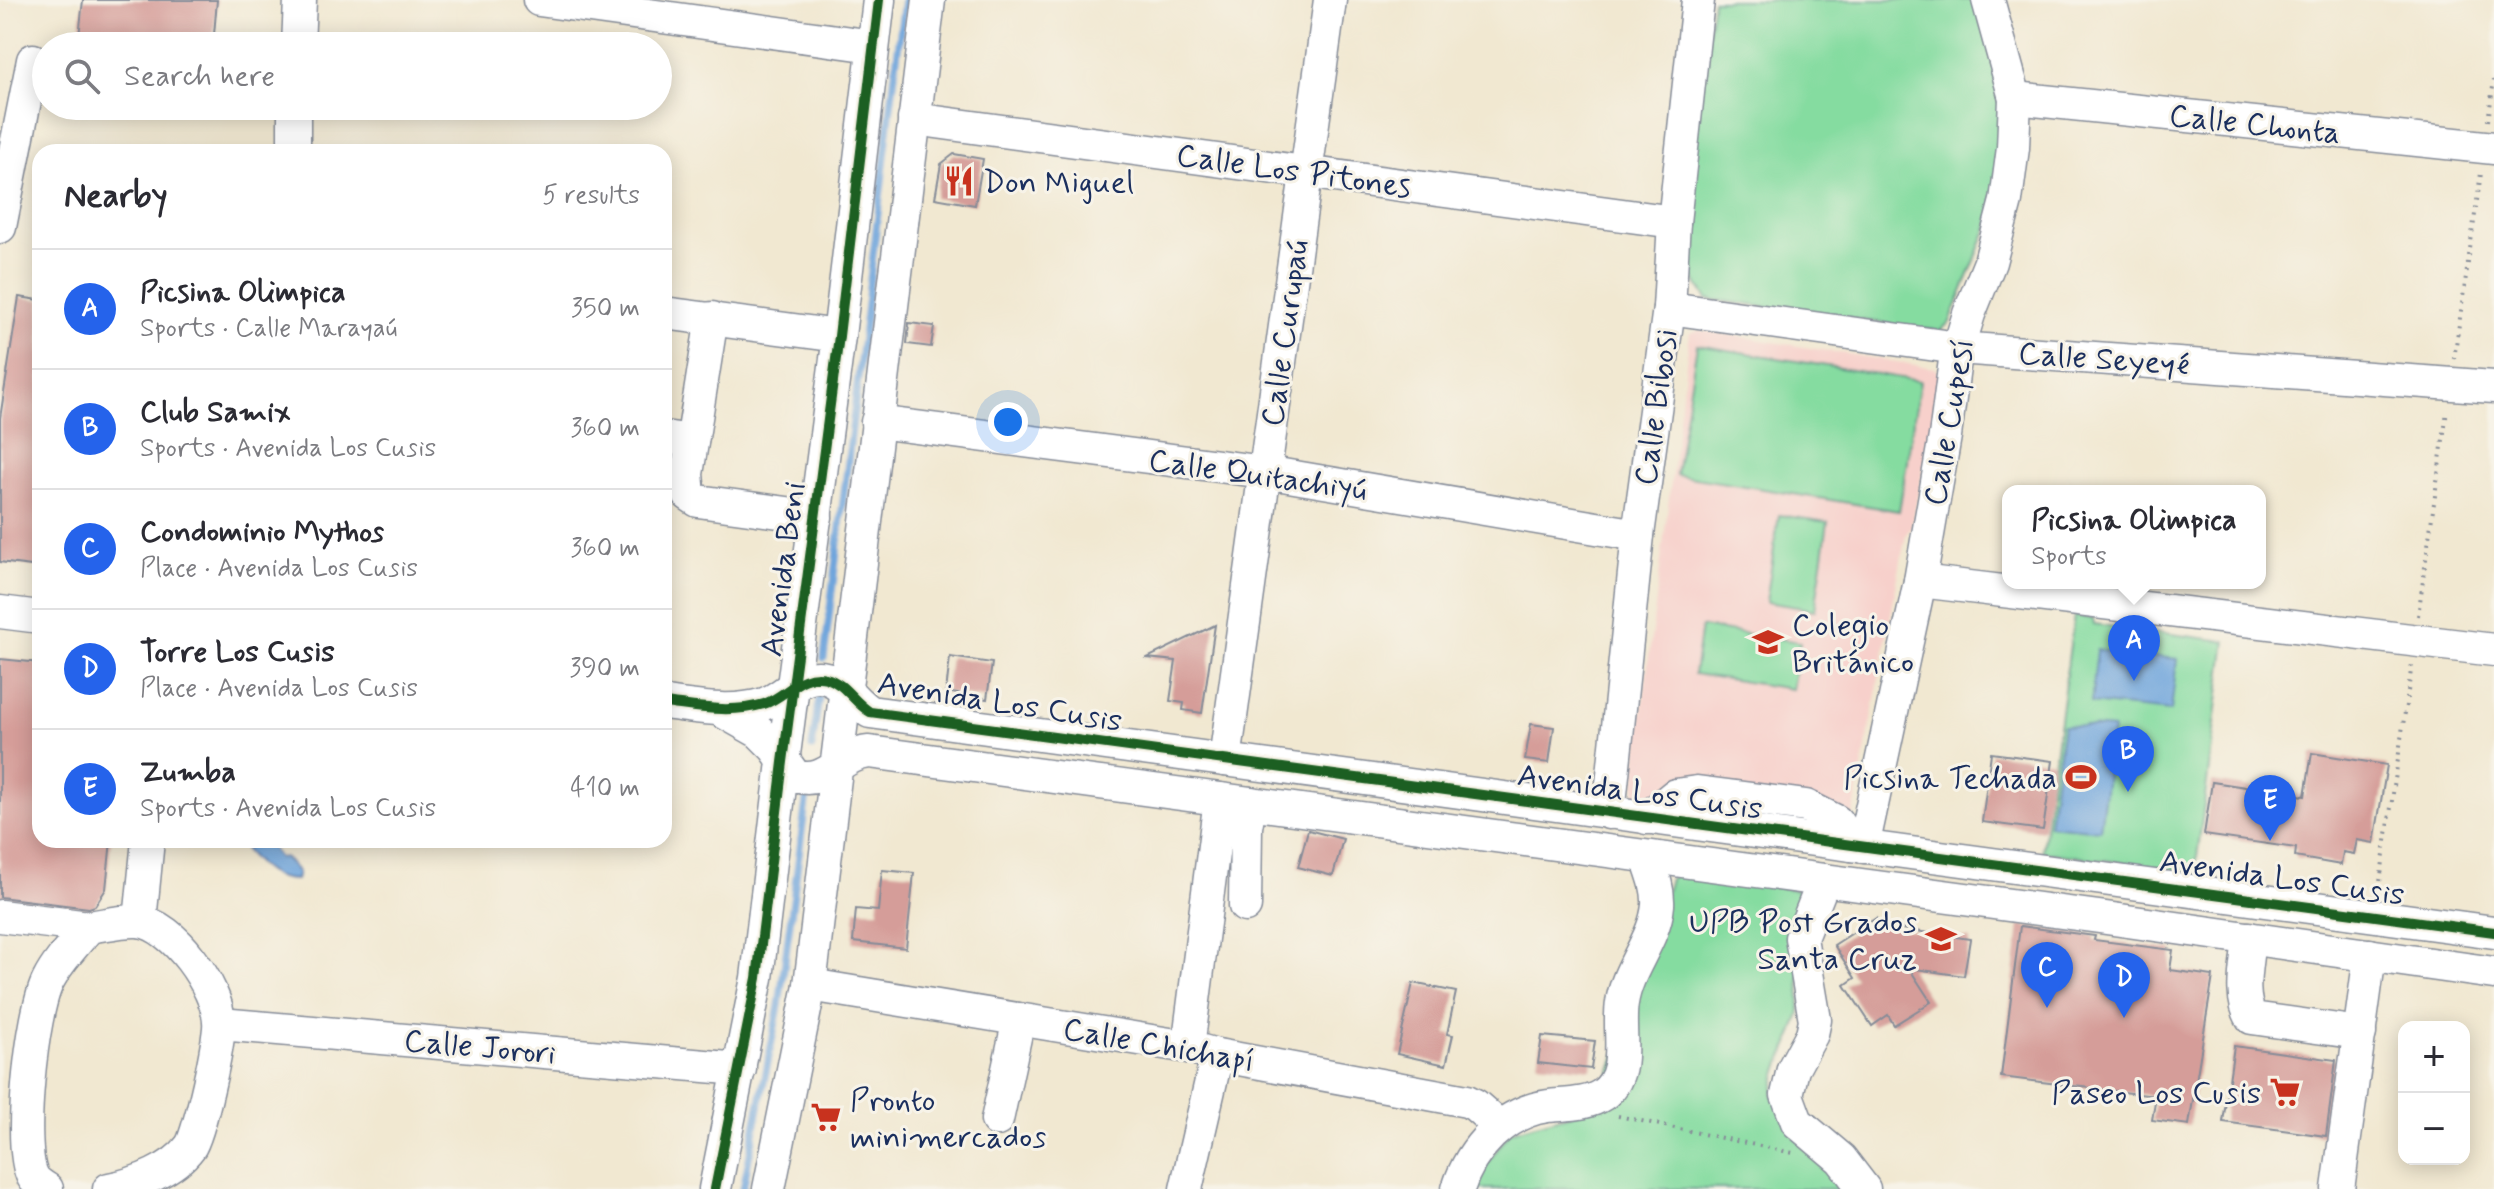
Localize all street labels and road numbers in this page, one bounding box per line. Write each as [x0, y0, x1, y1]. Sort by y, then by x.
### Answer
street label: Calle Chonta [2167, 95, 2343, 155]
street label: Calle Los Pitones [1174, 135, 1414, 209]
street label: Calle Curupaú [1252, 237, 1320, 429]
street label: Calle Bibosi [1625, 326, 1689, 488]
street label: Calle Seyeyé [2017, 333, 2191, 387]
street label: Calle Cupesí [1915, 335, 1985, 509]
street label: Calle Quitachiyú [1146, 440, 1369, 512]
street label: Avenida Beni [751, 479, 817, 659]
street label: Avenida Los Cusis [874, 663, 1125, 743]
street label: Avenida Los Cusis [1514, 755, 1765, 831]
street label: Avenida Los Cusis [2156, 841, 2407, 917]
street label: Calle Chichapí [1060, 1008, 1258, 1083]
street label: Calle Jorori [402, 1020, 557, 1076]

